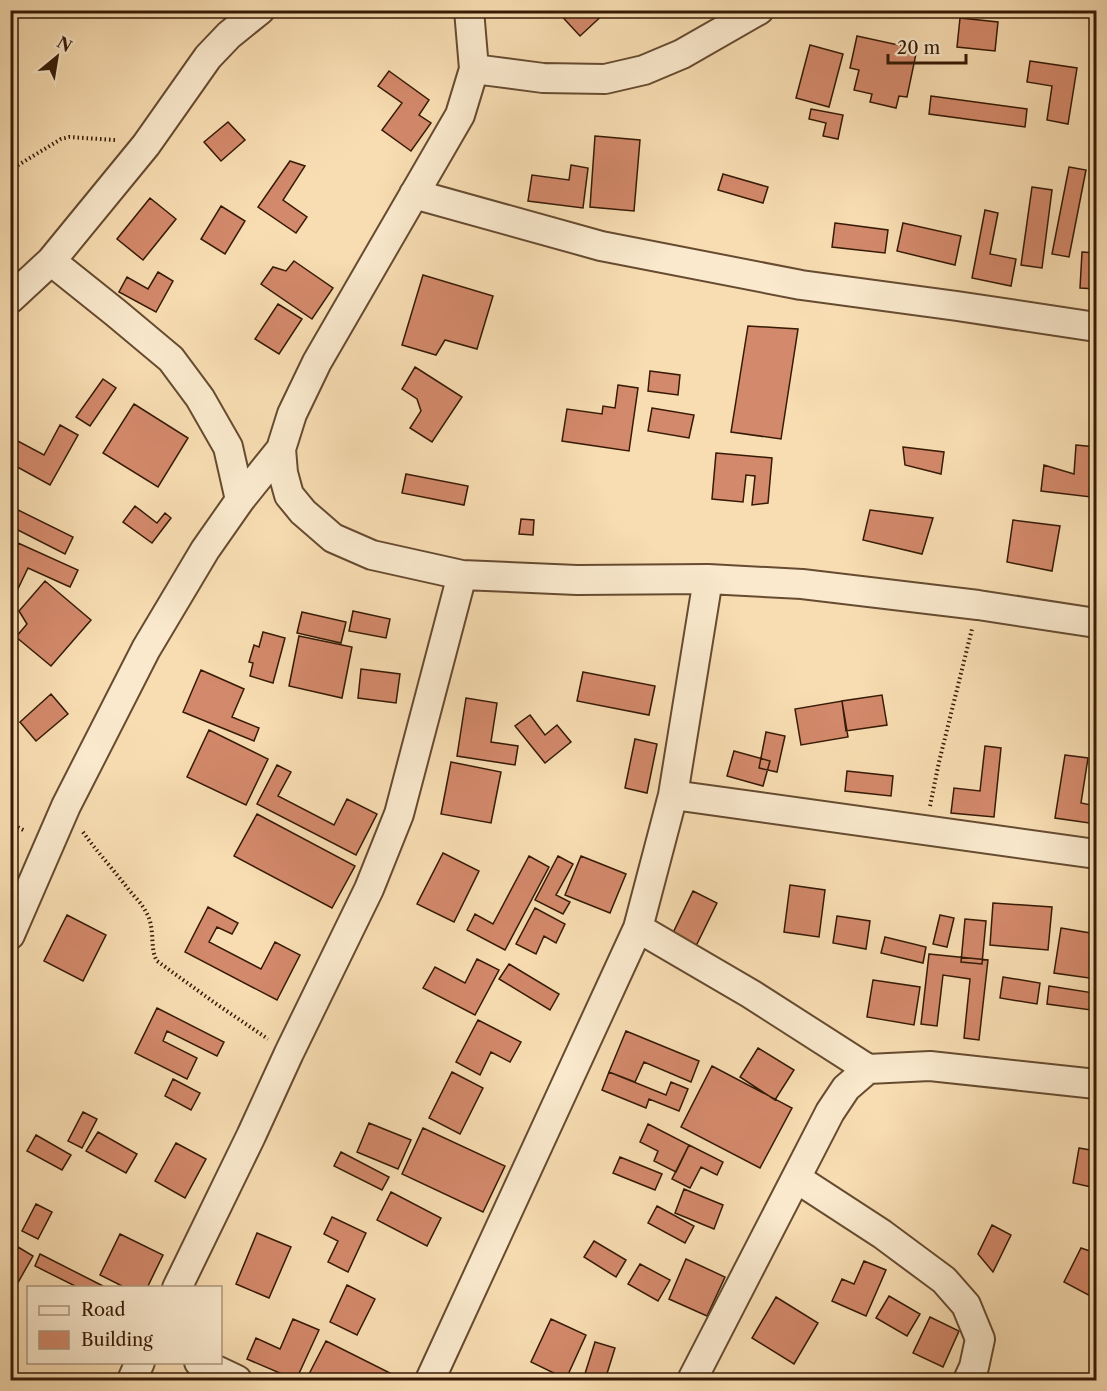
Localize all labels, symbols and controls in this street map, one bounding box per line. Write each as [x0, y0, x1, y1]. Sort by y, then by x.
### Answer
north arrow [27, 27, 87, 87]
scale bar [888, 27, 966, 65]
text: N [53, 32, 76, 56]
text: 20 m [897, 37, 941, 59]
legend [27, 1286, 222, 1364]
text: Road [81, 1299, 126, 1321]
text: Building [81, 1329, 153, 1351]

